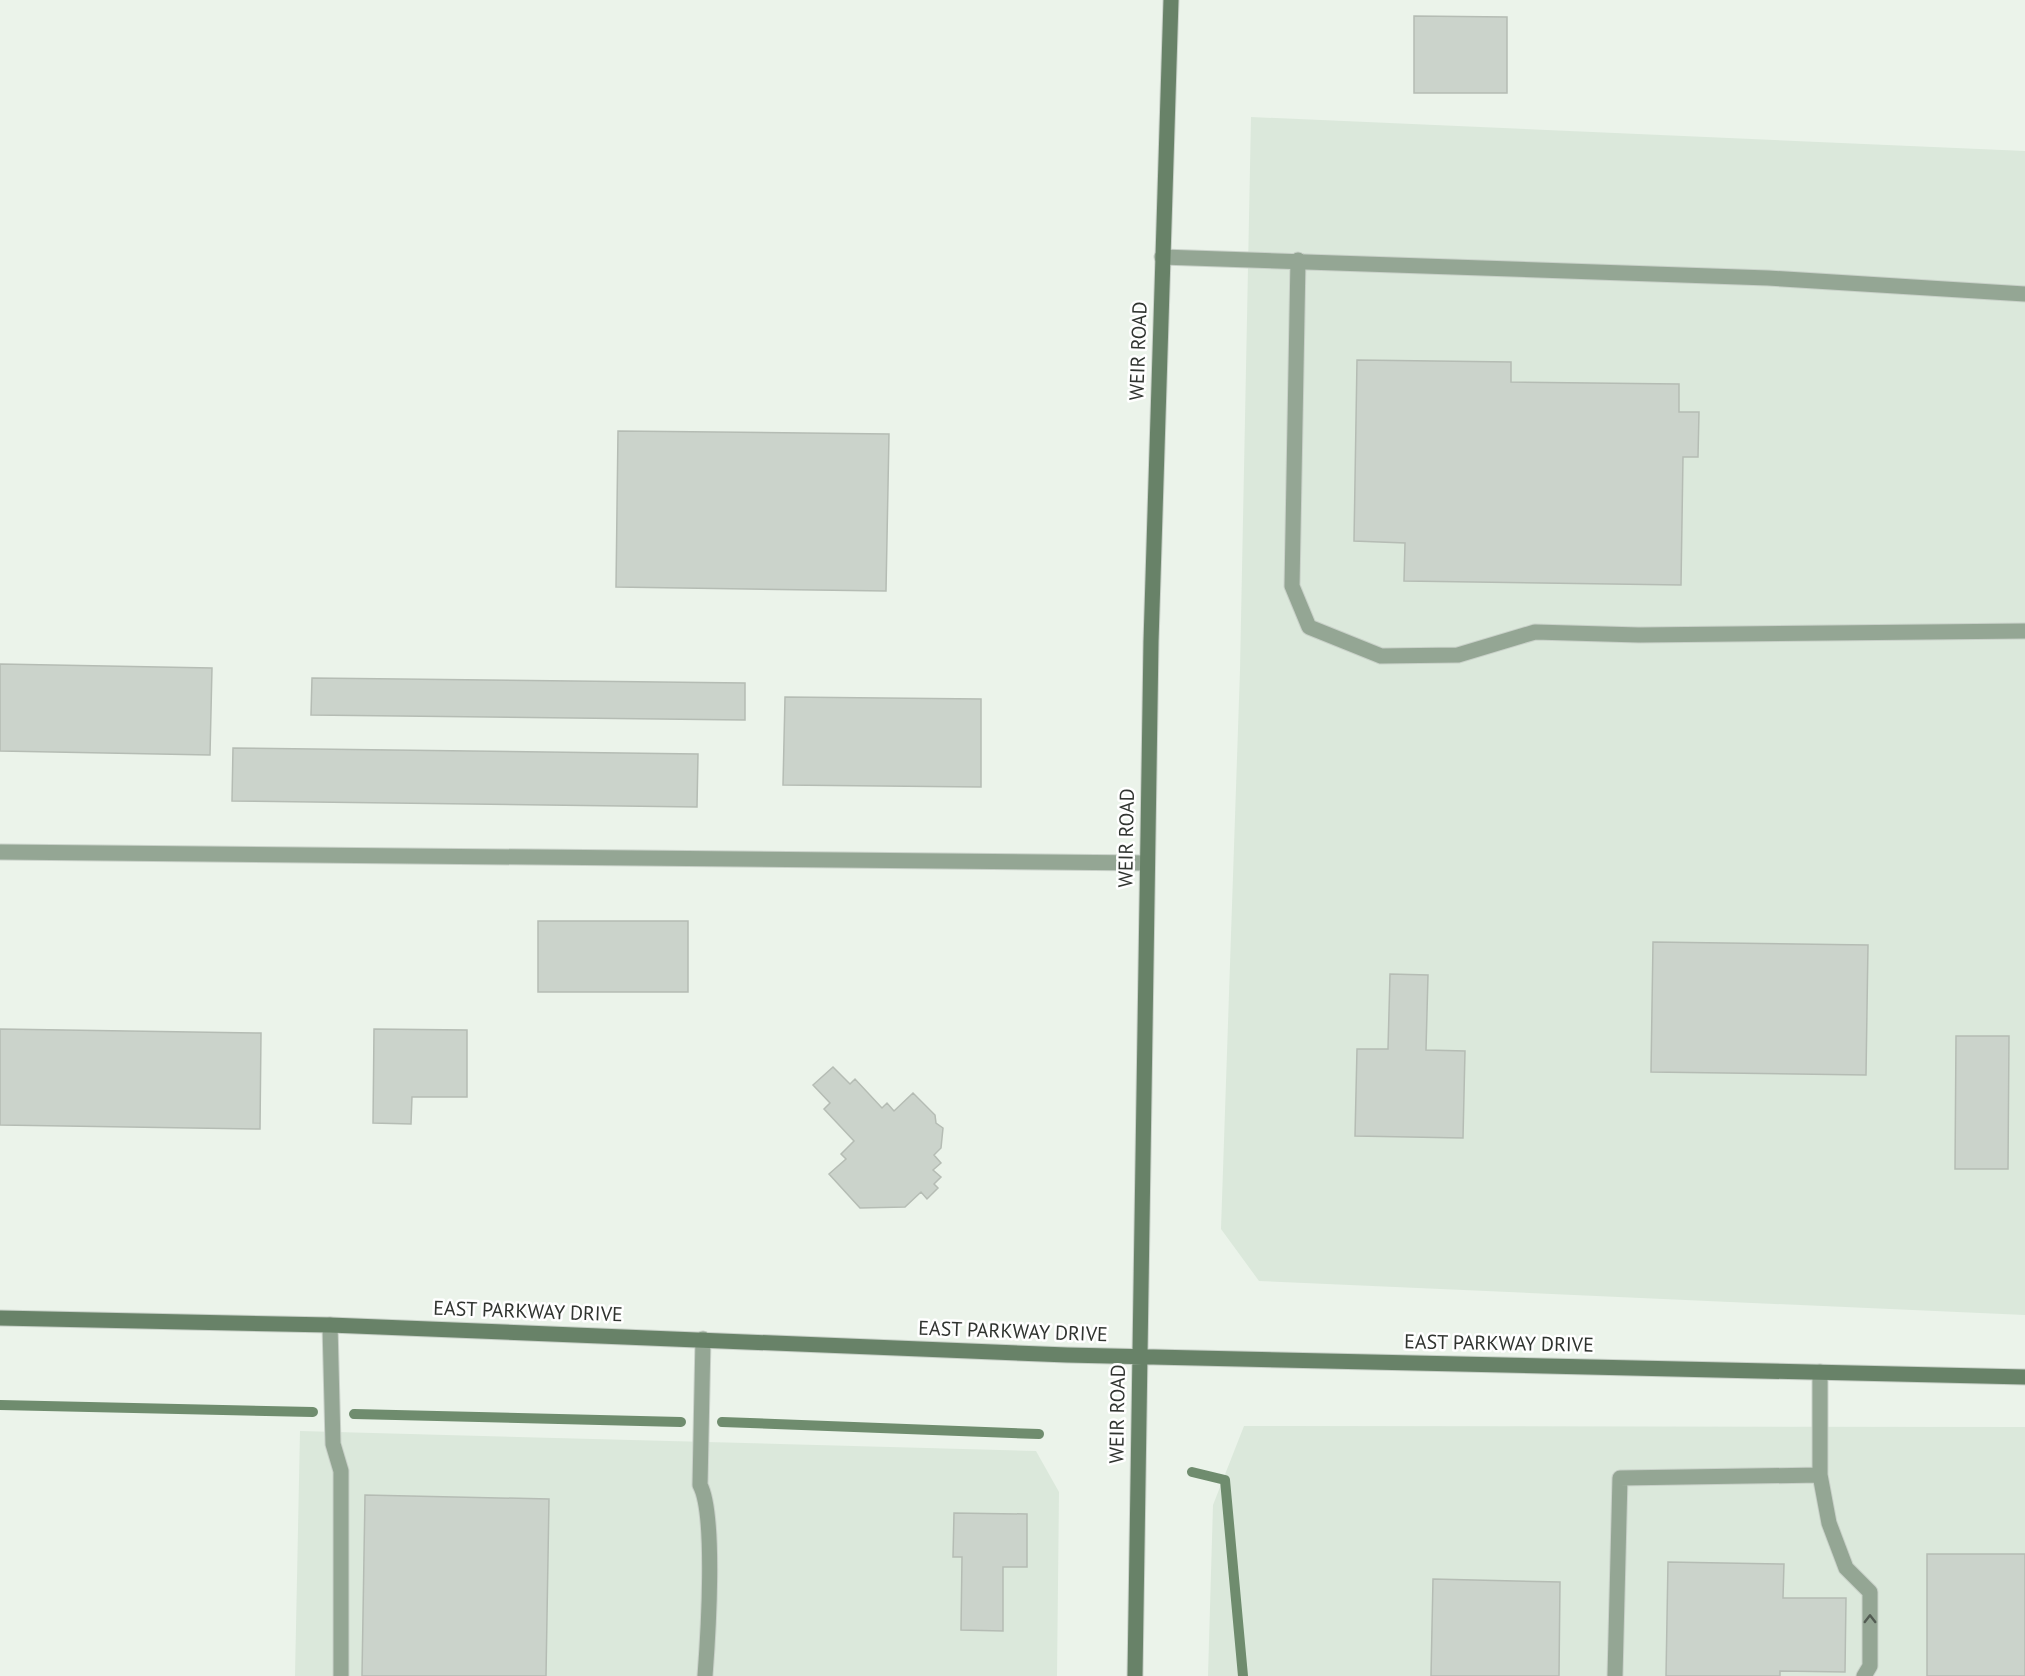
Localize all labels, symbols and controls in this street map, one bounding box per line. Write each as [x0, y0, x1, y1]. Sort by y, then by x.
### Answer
street label: WEIR ROAD [1123, 301, 1153, 401]
street label: WEIR ROAD [1112, 788, 1140, 888]
street label: EAST PARKWAY DRIVE [433, 1295, 623, 1327]
street label: EAST PARKWAY DRIVE [918, 1315, 1108, 1347]
street label: EAST PARKWAY DRIVE [1404, 1328, 1594, 1358]
street label: WEIR ROAD [1103, 1364, 1131, 1464]
one-way arrow [1864, 1615, 1876, 1624]

